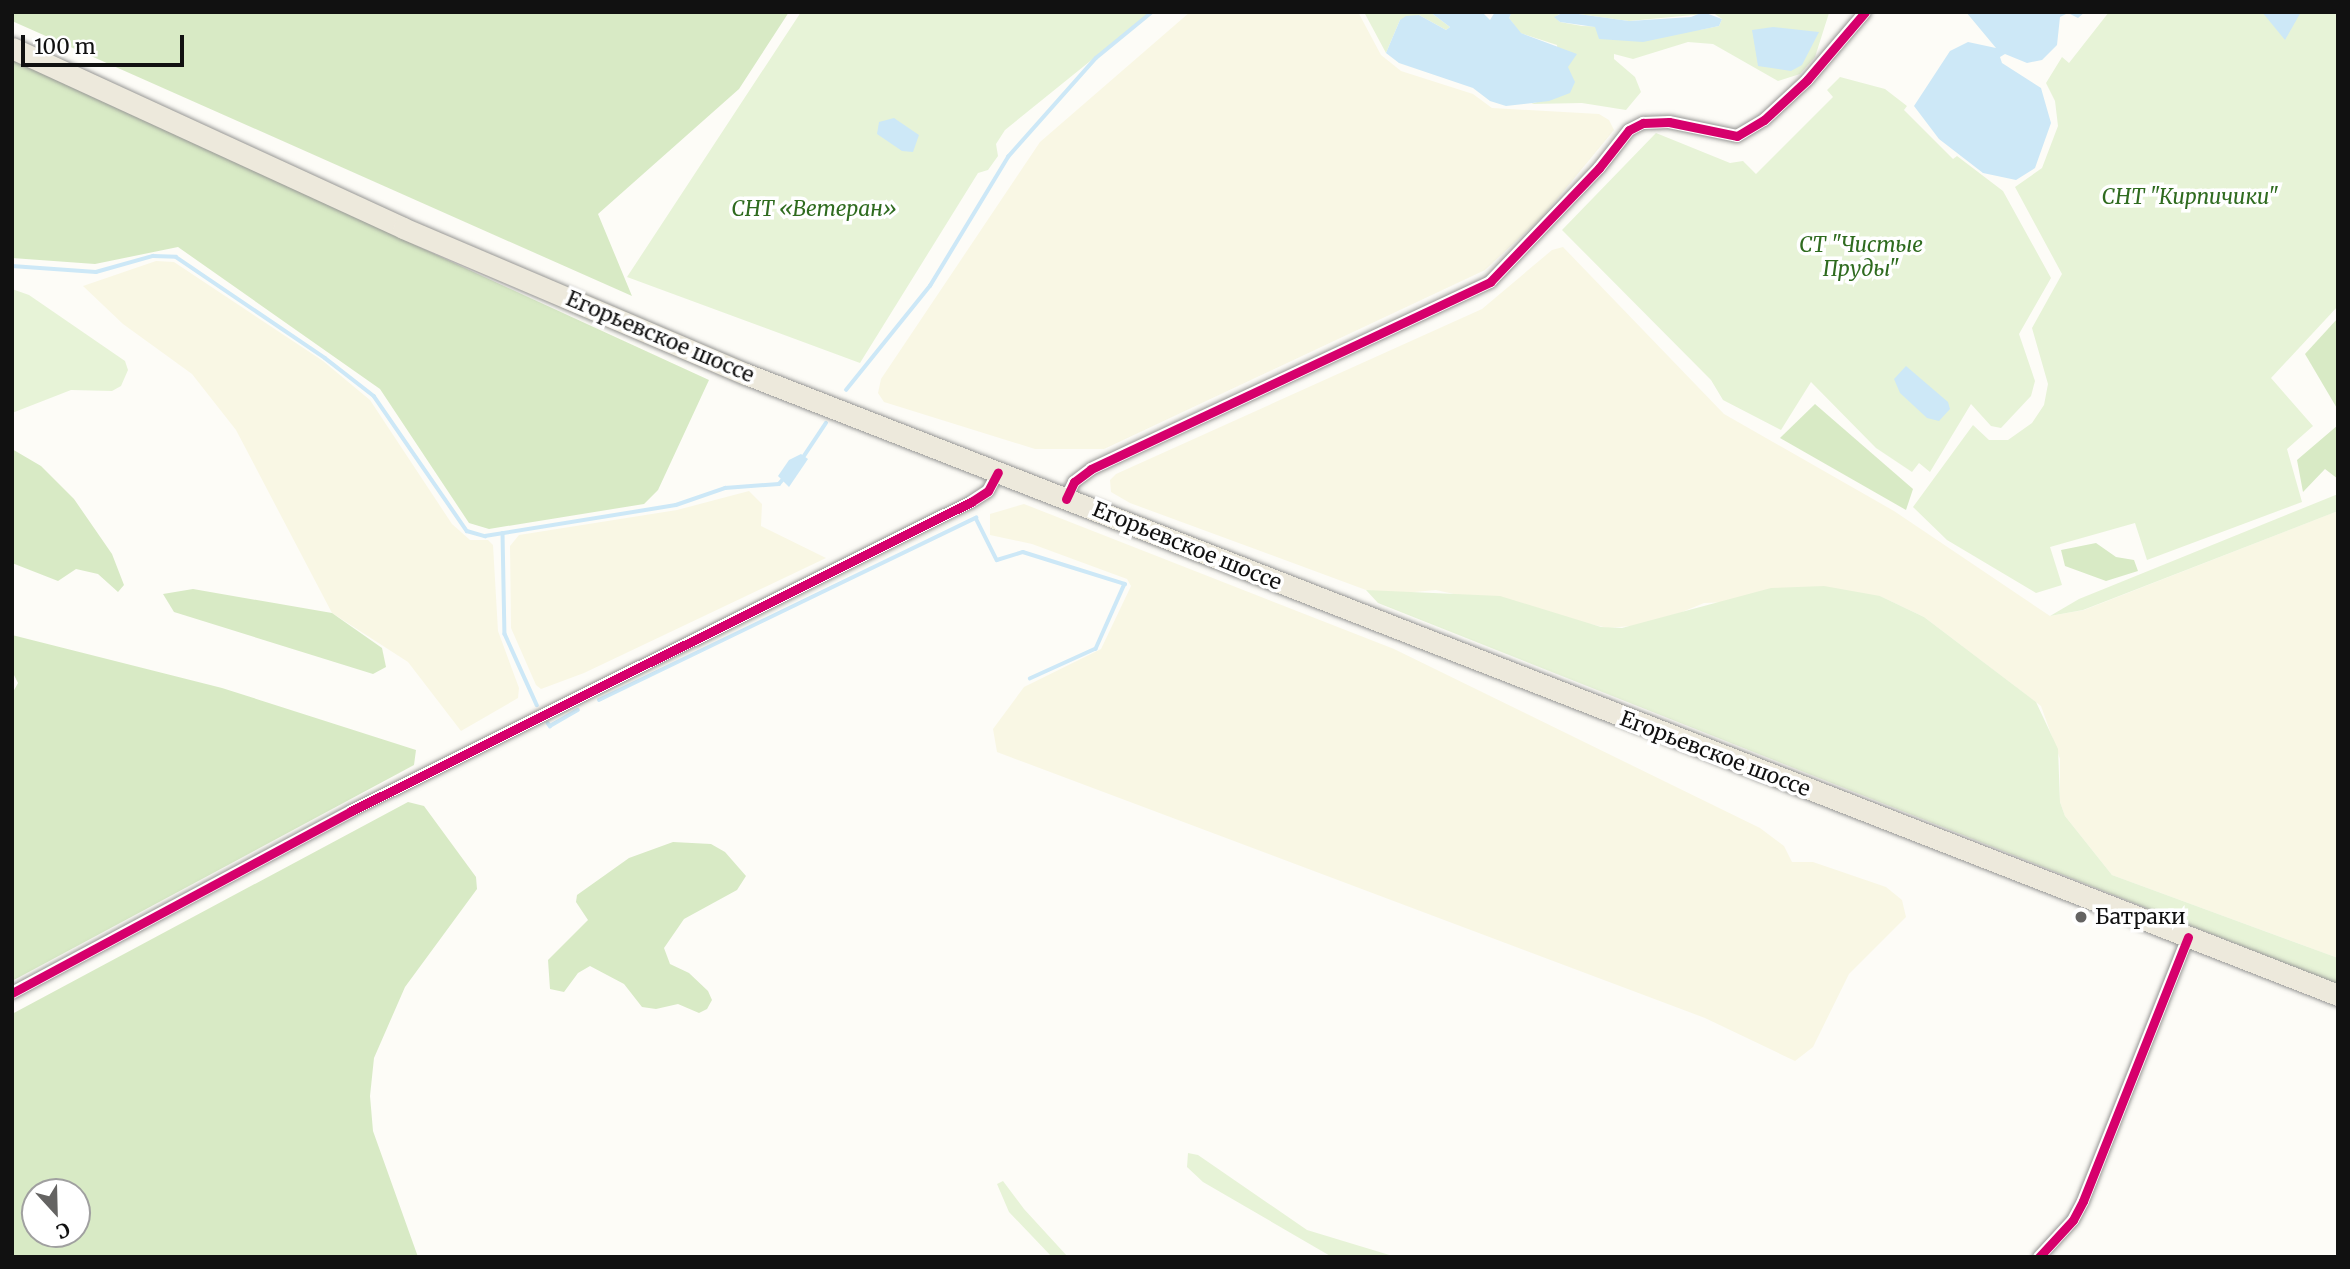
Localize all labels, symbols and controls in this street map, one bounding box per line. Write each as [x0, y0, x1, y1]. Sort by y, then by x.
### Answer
scale bar [24, 21, 187, 65]
text: 100 m [34, 33, 96, 60]
park label: СНТ "Кирпичики" [2102, 184, 2278, 210]
park label: СНТ «Ветеран» [731, 196, 897, 222]
park label: СТ "Чистые Пруды" [1799, 232, 1923, 282]
street label: Егорьевское шоссе [562, 286, 758, 388]
street label: Егорьевское шоссе [1089, 497, 1285, 595]
street label: Егорьевское шоссе [1616, 706, 1814, 802]
place label: Батраки [2095, 904, 2186, 930]
marker: Батраки [2073, 909, 2089, 925]
north arrow [21, 1178, 91, 1248]
text: С [53, 1217, 73, 1244]

